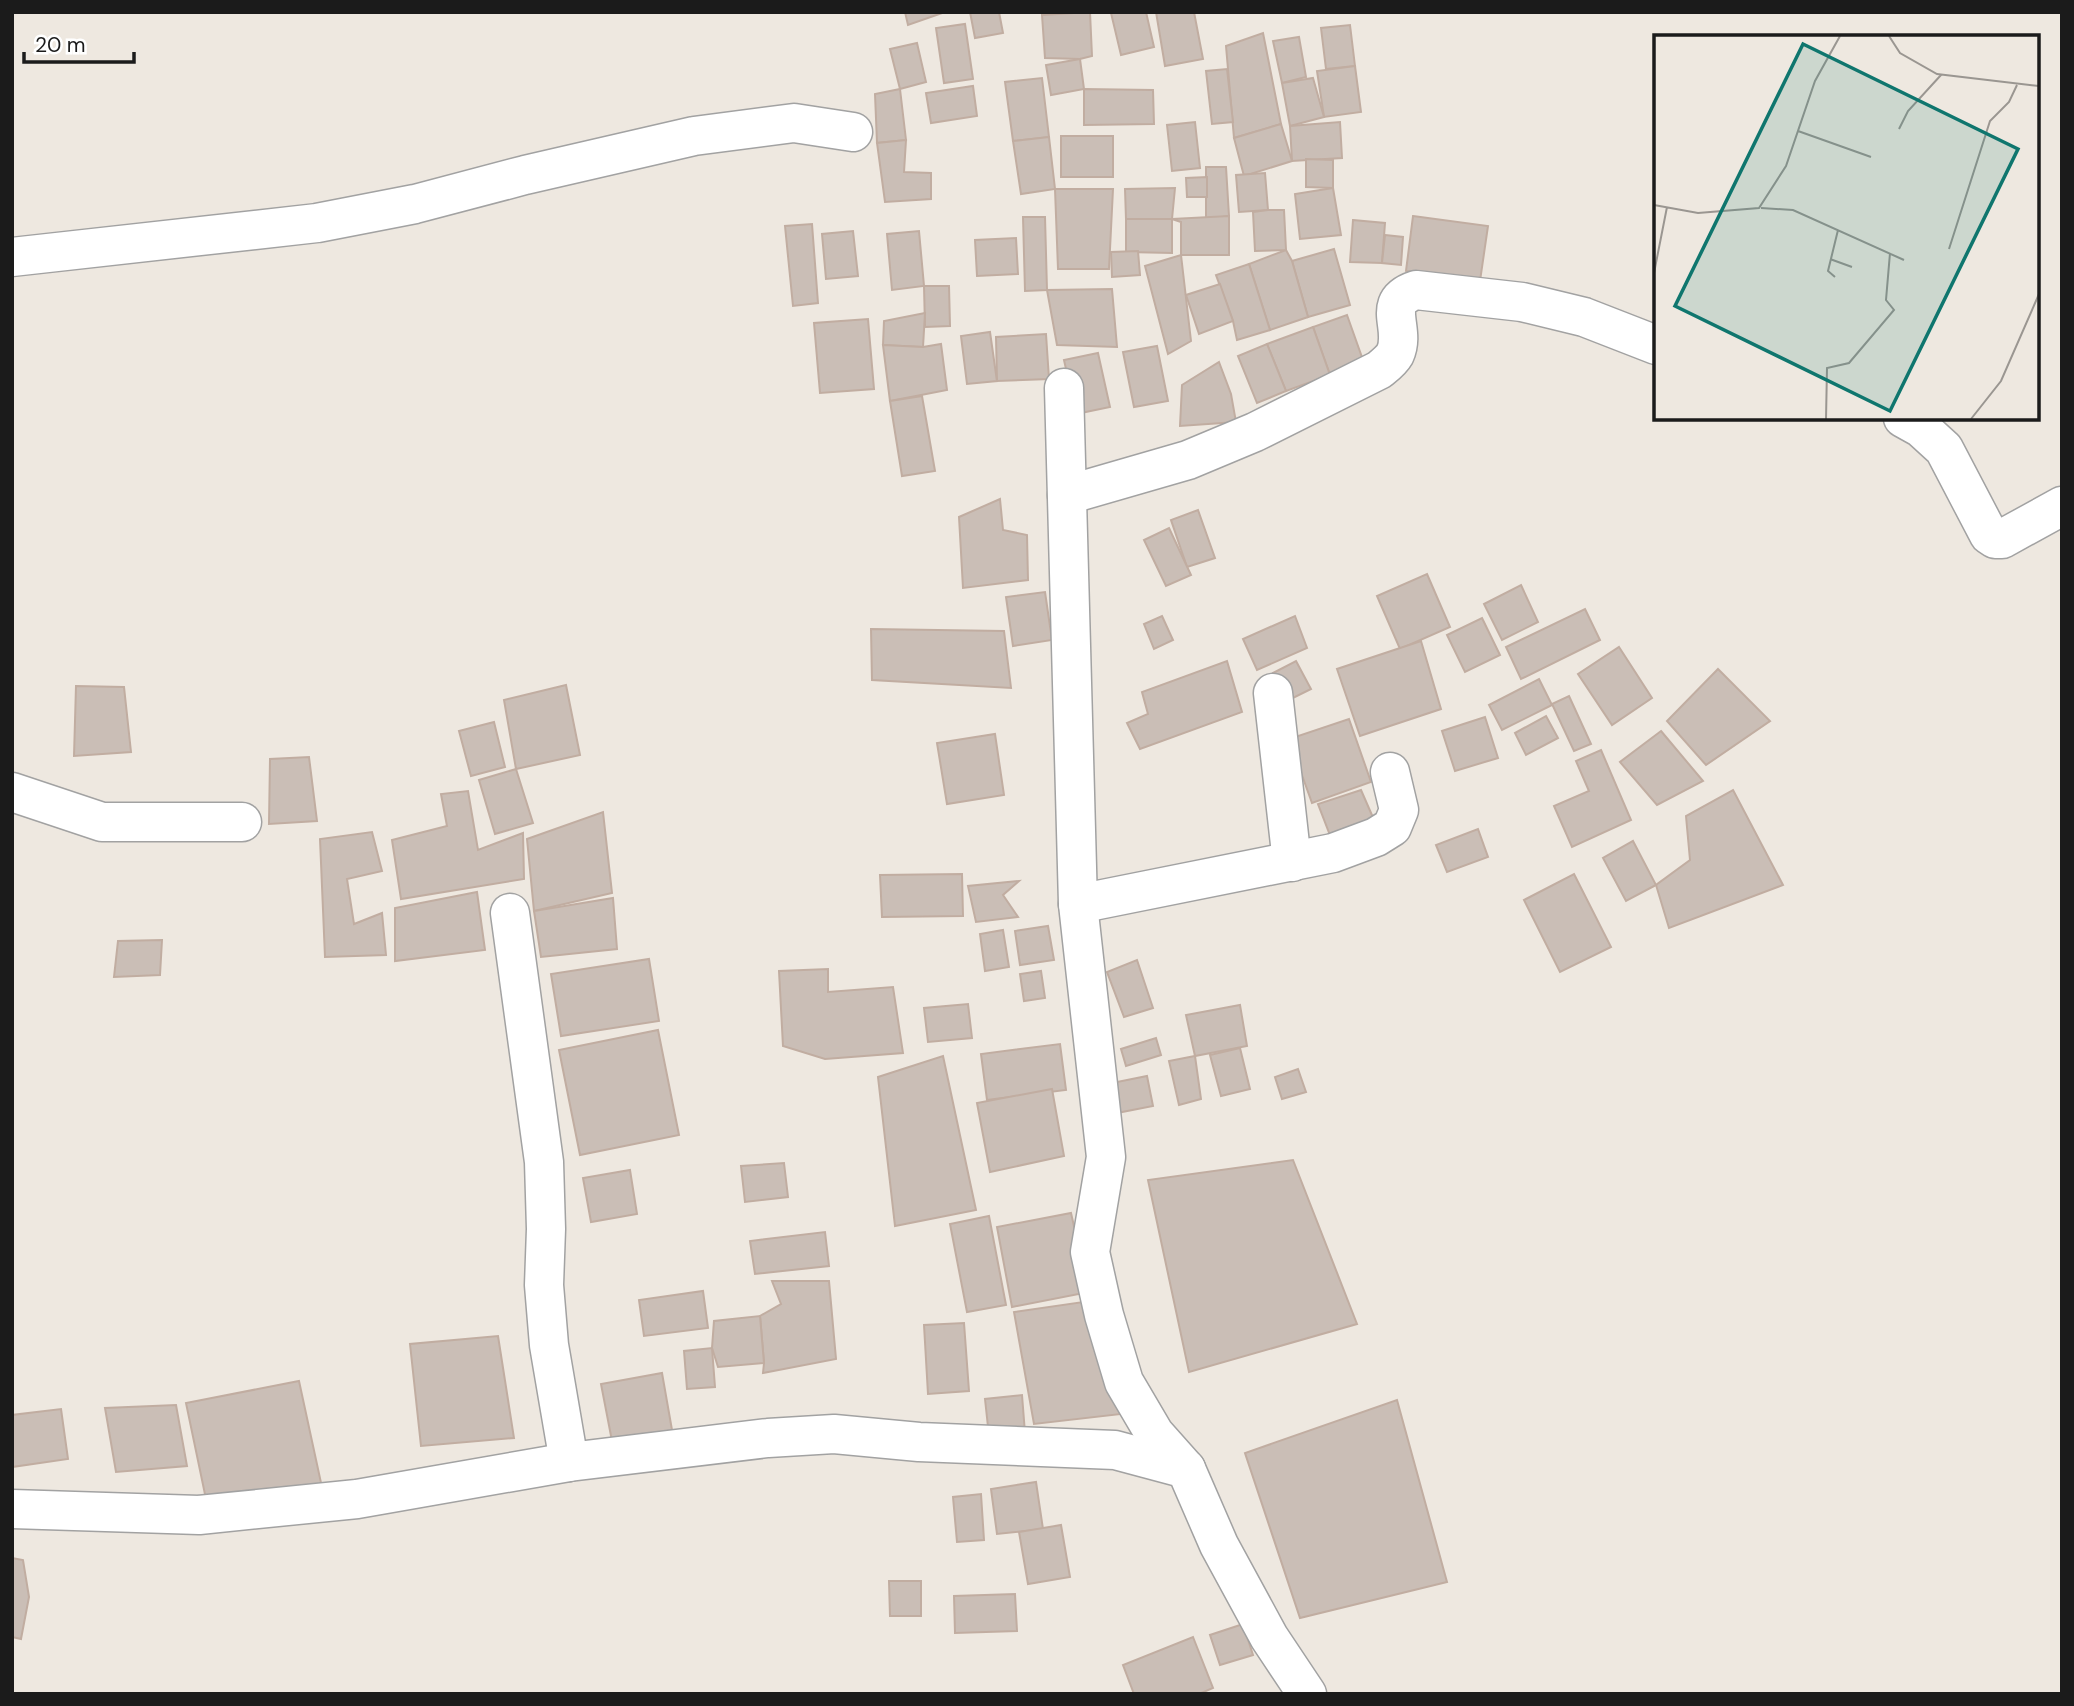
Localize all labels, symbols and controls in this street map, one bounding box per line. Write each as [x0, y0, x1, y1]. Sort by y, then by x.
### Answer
scale bar [24, 21, 135, 65]
text: 20 m [35, 31, 86, 59]
inset map [1654, 35, 2039, 420]

